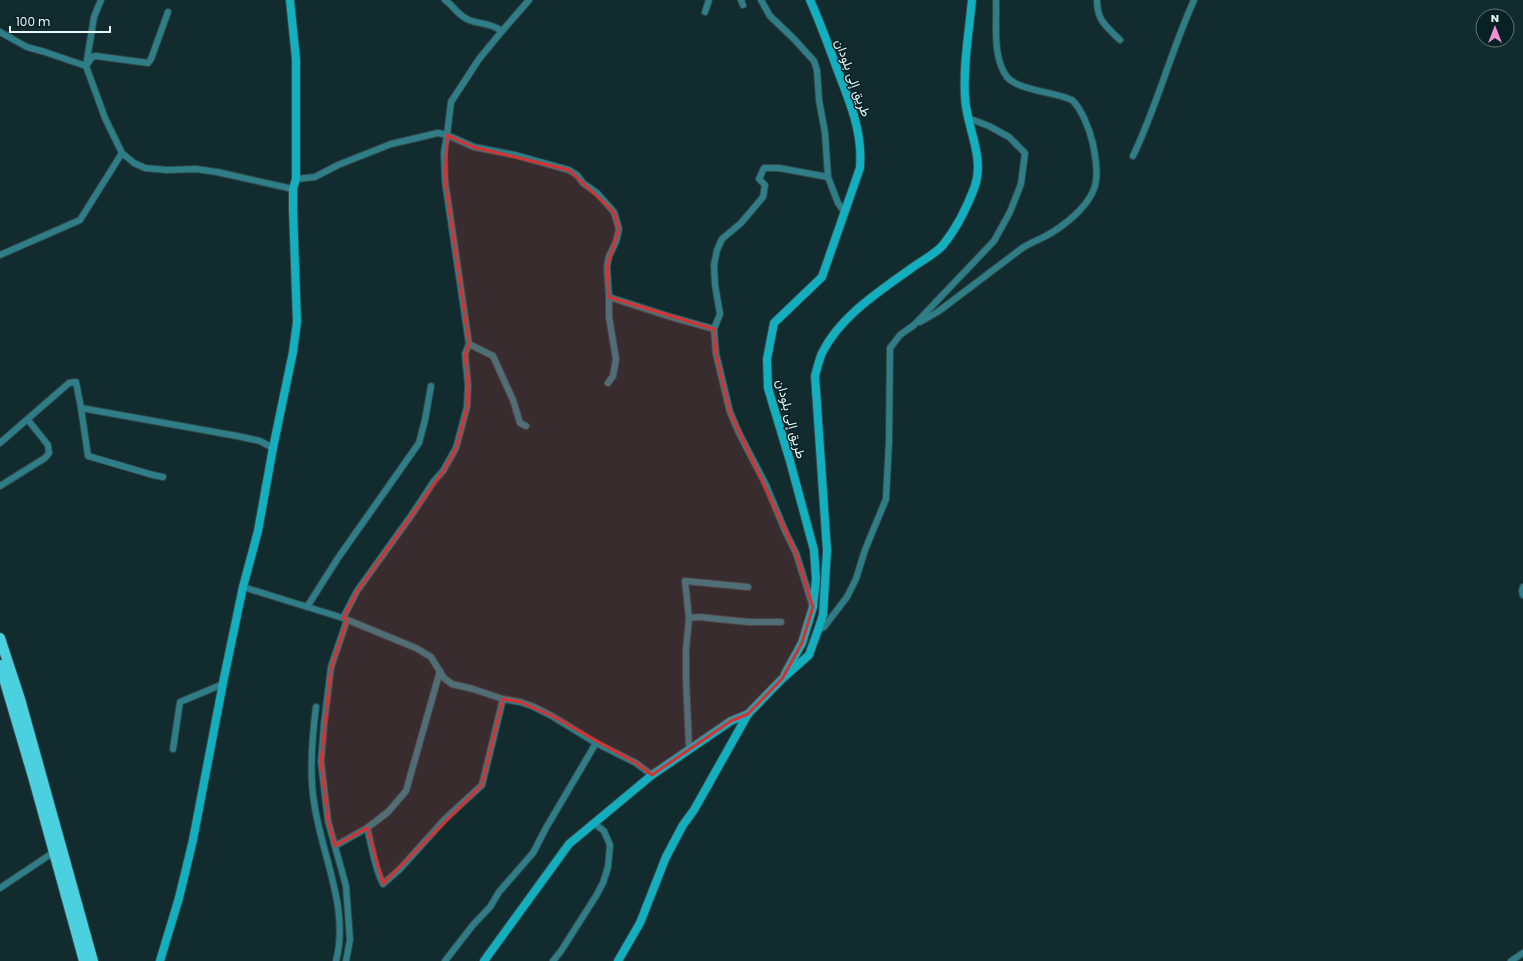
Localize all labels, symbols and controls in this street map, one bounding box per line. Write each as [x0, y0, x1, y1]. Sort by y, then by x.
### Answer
scale bar [10, 8, 110, 34]
north arrow [1475, 8, 1515, 48]
text: N [1491, 10, 1499, 26]
text: 100 m [16, 13, 50, 30]
street label: طريق إلى بلودان [830, 36, 876, 120]
street label: طريق إلى بلودان [771, 377, 811, 461]

